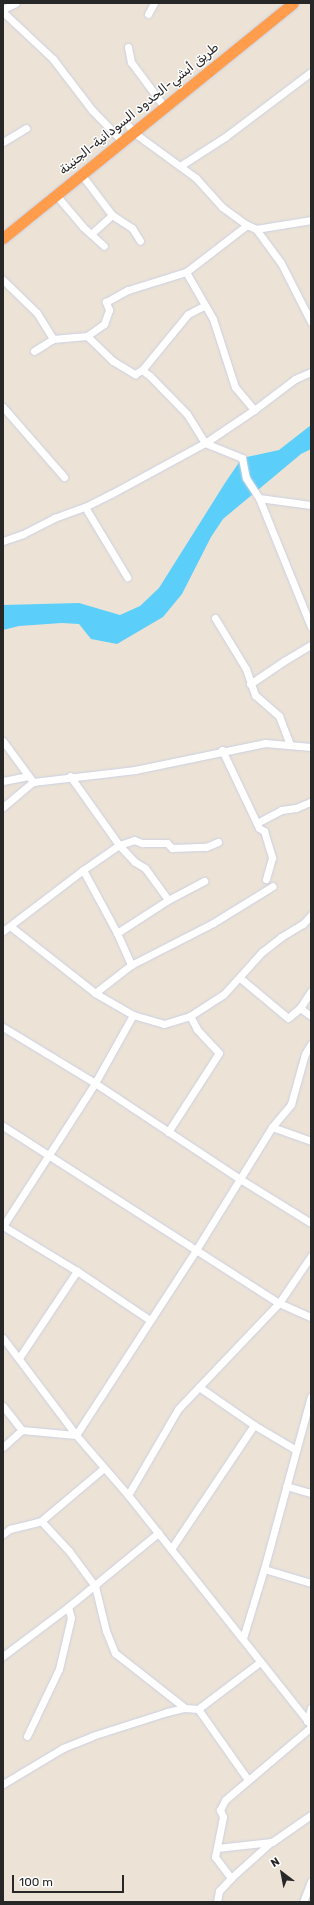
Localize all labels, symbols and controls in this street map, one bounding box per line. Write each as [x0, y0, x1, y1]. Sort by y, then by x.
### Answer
street label: طريق أبشي-الحدود السودانية-الجنينة [56, 40, 222, 178]
north arrow [262, 1853, 302, 1893]
text: N [269, 1855, 282, 1870]
scale bar [14, 1867, 126, 1893]
text: 100 m [19, 1875, 53, 1889]

